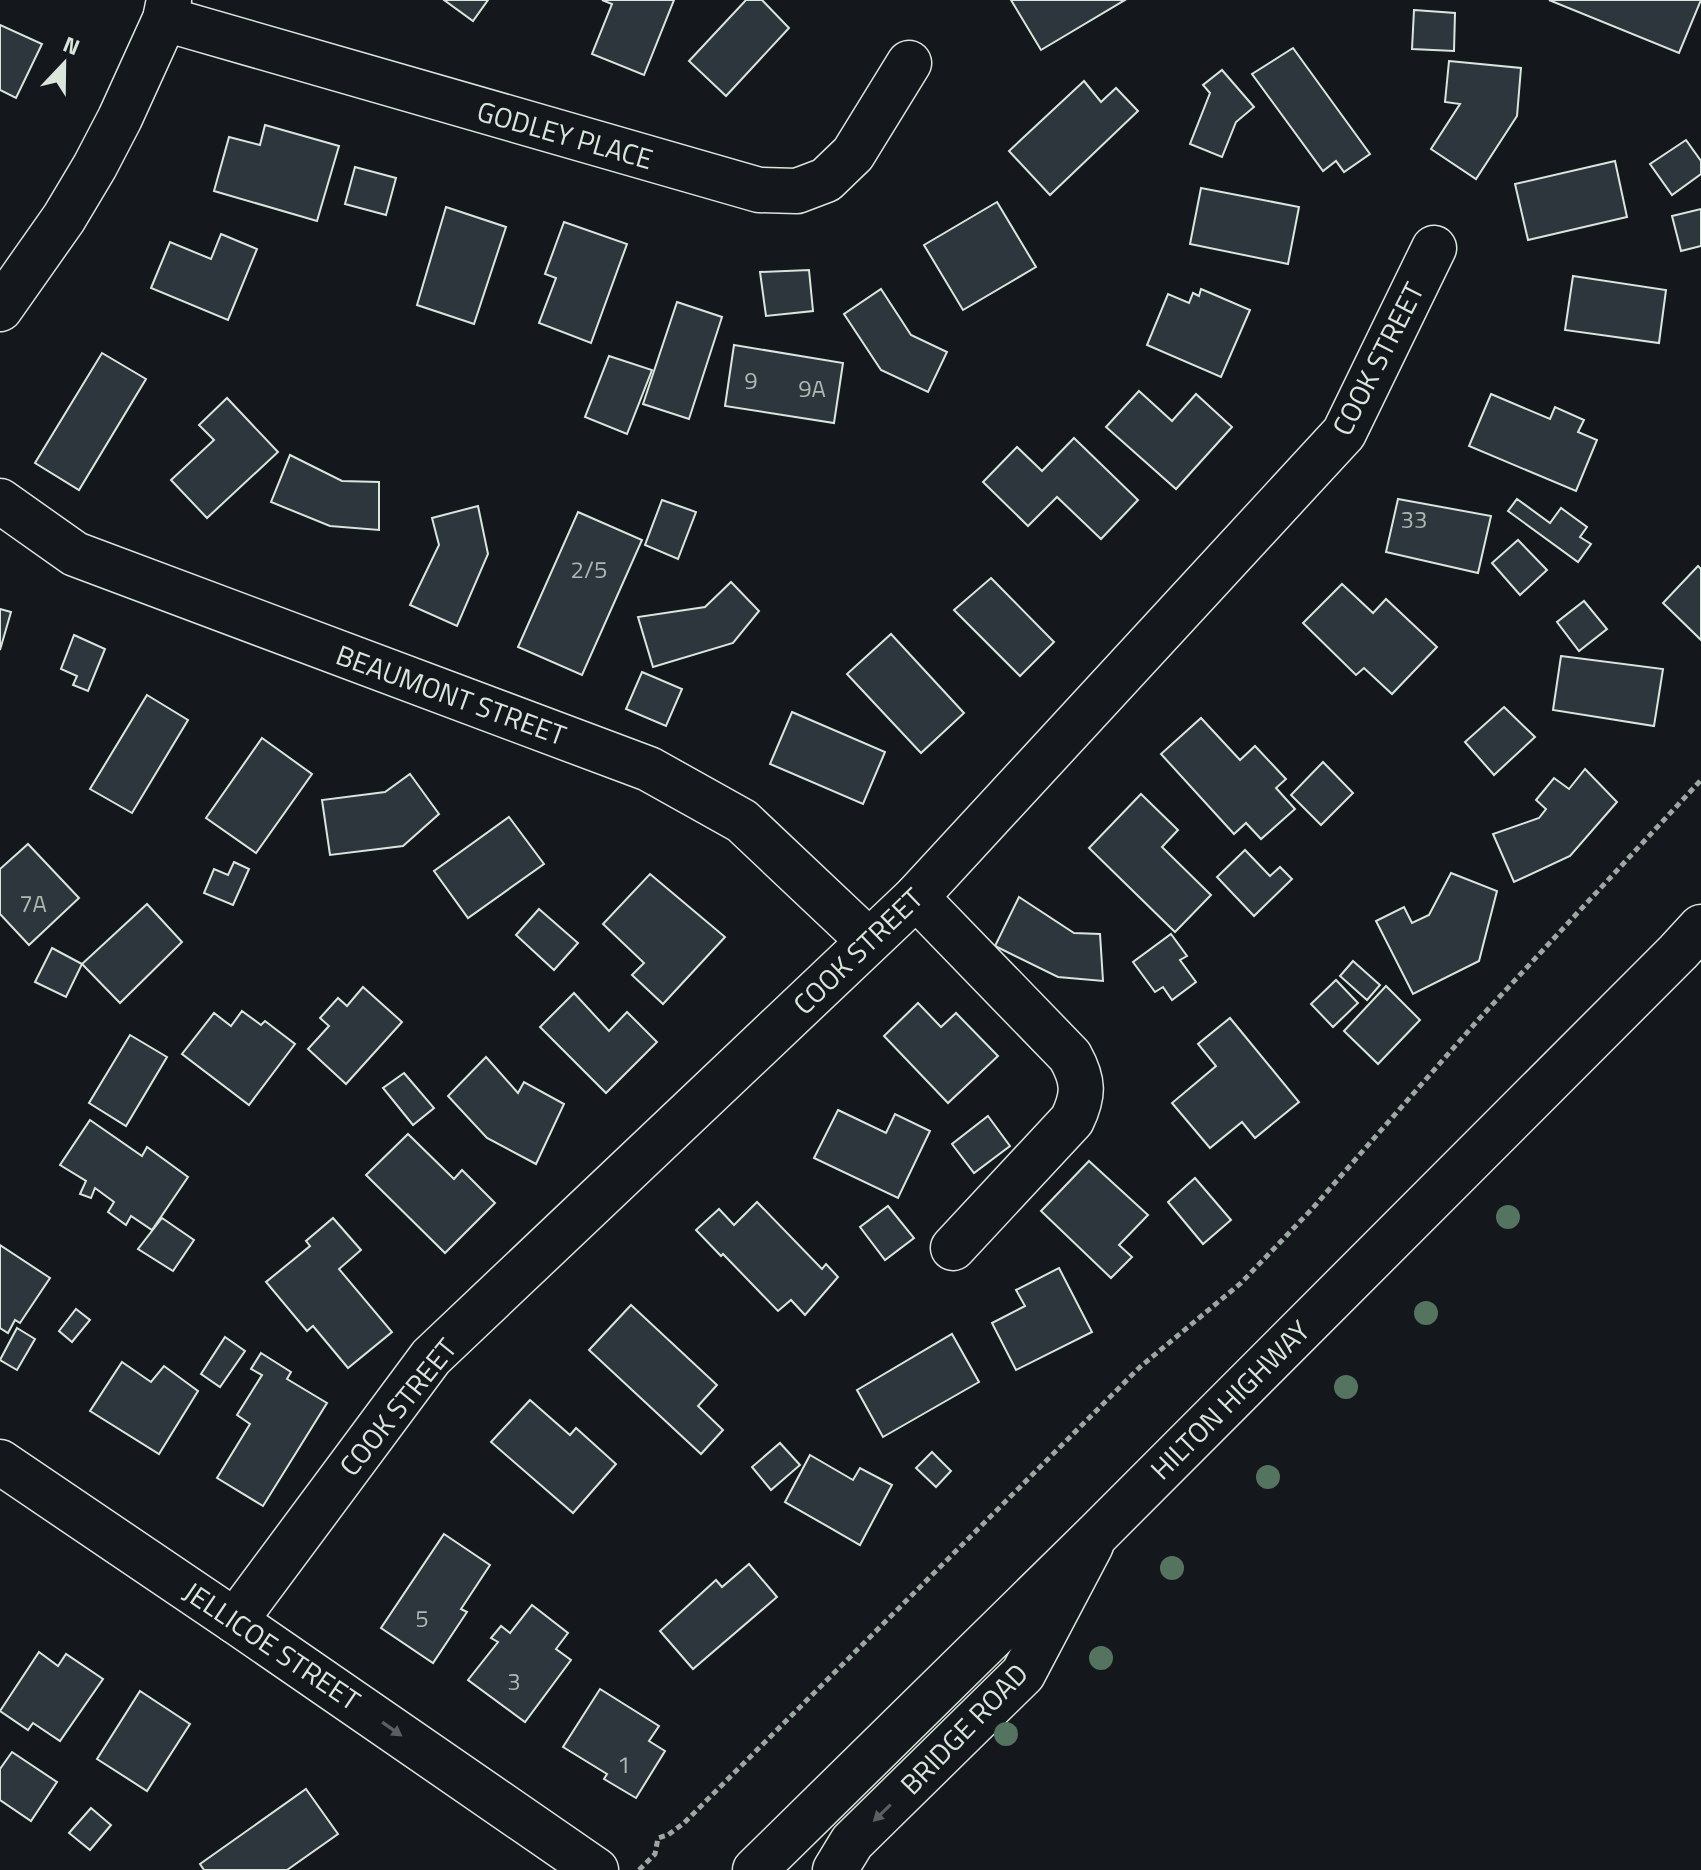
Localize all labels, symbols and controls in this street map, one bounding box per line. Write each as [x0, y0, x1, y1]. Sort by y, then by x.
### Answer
north arrow [24, 24, 104, 104]
text: N [58, 27, 85, 64]
street label: GODLEY PLACE [472, 89, 658, 180]
street label: COOK STREET [1321, 274, 1435, 443]
house number: 9 [744, 362, 758, 398]
house number: 9A [798, 370, 826, 406]
house number: 33 [1401, 501, 1427, 537]
house number: 2/5 [571, 551, 607, 587]
street label: BEAUMONT STREET [330, 633, 572, 756]
street label: COOK STREET [783, 877, 933, 1024]
house number: 7A [19, 885, 47, 921]
street label: HILTON HIGHWAY [1140, 1310, 1319, 1489]
street label: COOK STREET [328, 1328, 467, 1485]
street label: JELLICOE STREET [175, 1570, 370, 1721]
house number: 5 [415, 1600, 429, 1636]
street label: BRIDGE ROAD [890, 1653, 1038, 1804]
house number: 3 [507, 1663, 521, 1699]
one-way arrow [381, 1721, 402, 1736]
house number: 1 [617, 1746, 631, 1782]
one-way arrow [873, 1803, 892, 1821]

